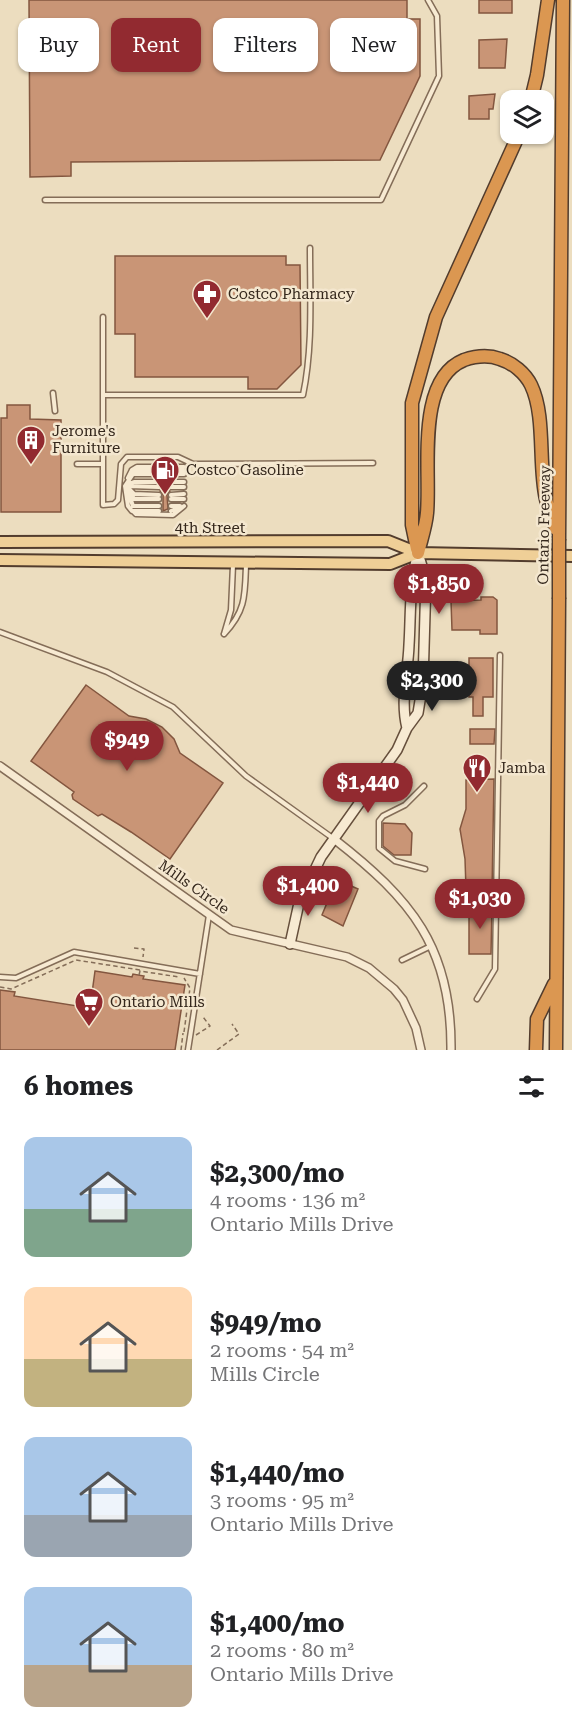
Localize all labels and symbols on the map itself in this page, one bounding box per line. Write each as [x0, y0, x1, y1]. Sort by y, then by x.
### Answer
pharmacy icon: Costco Pharmacy [191, 278, 223, 320]
place label: Costco Pharmacy [228, 285, 355, 303]
place label: Jerome's Furniture [52, 422, 120, 457]
building icon: Jerome's Furniture [15, 424, 47, 466]
fuel station icon: Costco Gasoline [149, 454, 181, 496]
place label: Costco Gasoline [186, 461, 304, 479]
street label: Ontario Freeway [534, 465, 554, 585]
street label: 4th Street [175, 519, 246, 537]
pin: $1,850 [390, 564, 488, 615]
pin: $2,300 [383, 661, 481, 712]
pin: $949 [91, 721, 163, 772]
restaurant icon: Jamba [461, 752, 493, 794]
place label: Jamba [498, 759, 545, 777]
pin: $1,440 [319, 763, 417, 814]
street label: Mills Circle [155, 856, 233, 918]
pin: $1,400 [259, 866, 357, 917]
pin: $1,030 [431, 879, 529, 930]
supermarket icon: Ontario Mills [73, 986, 105, 1028]
place label: Ontario Mills [110, 993, 205, 1011]

